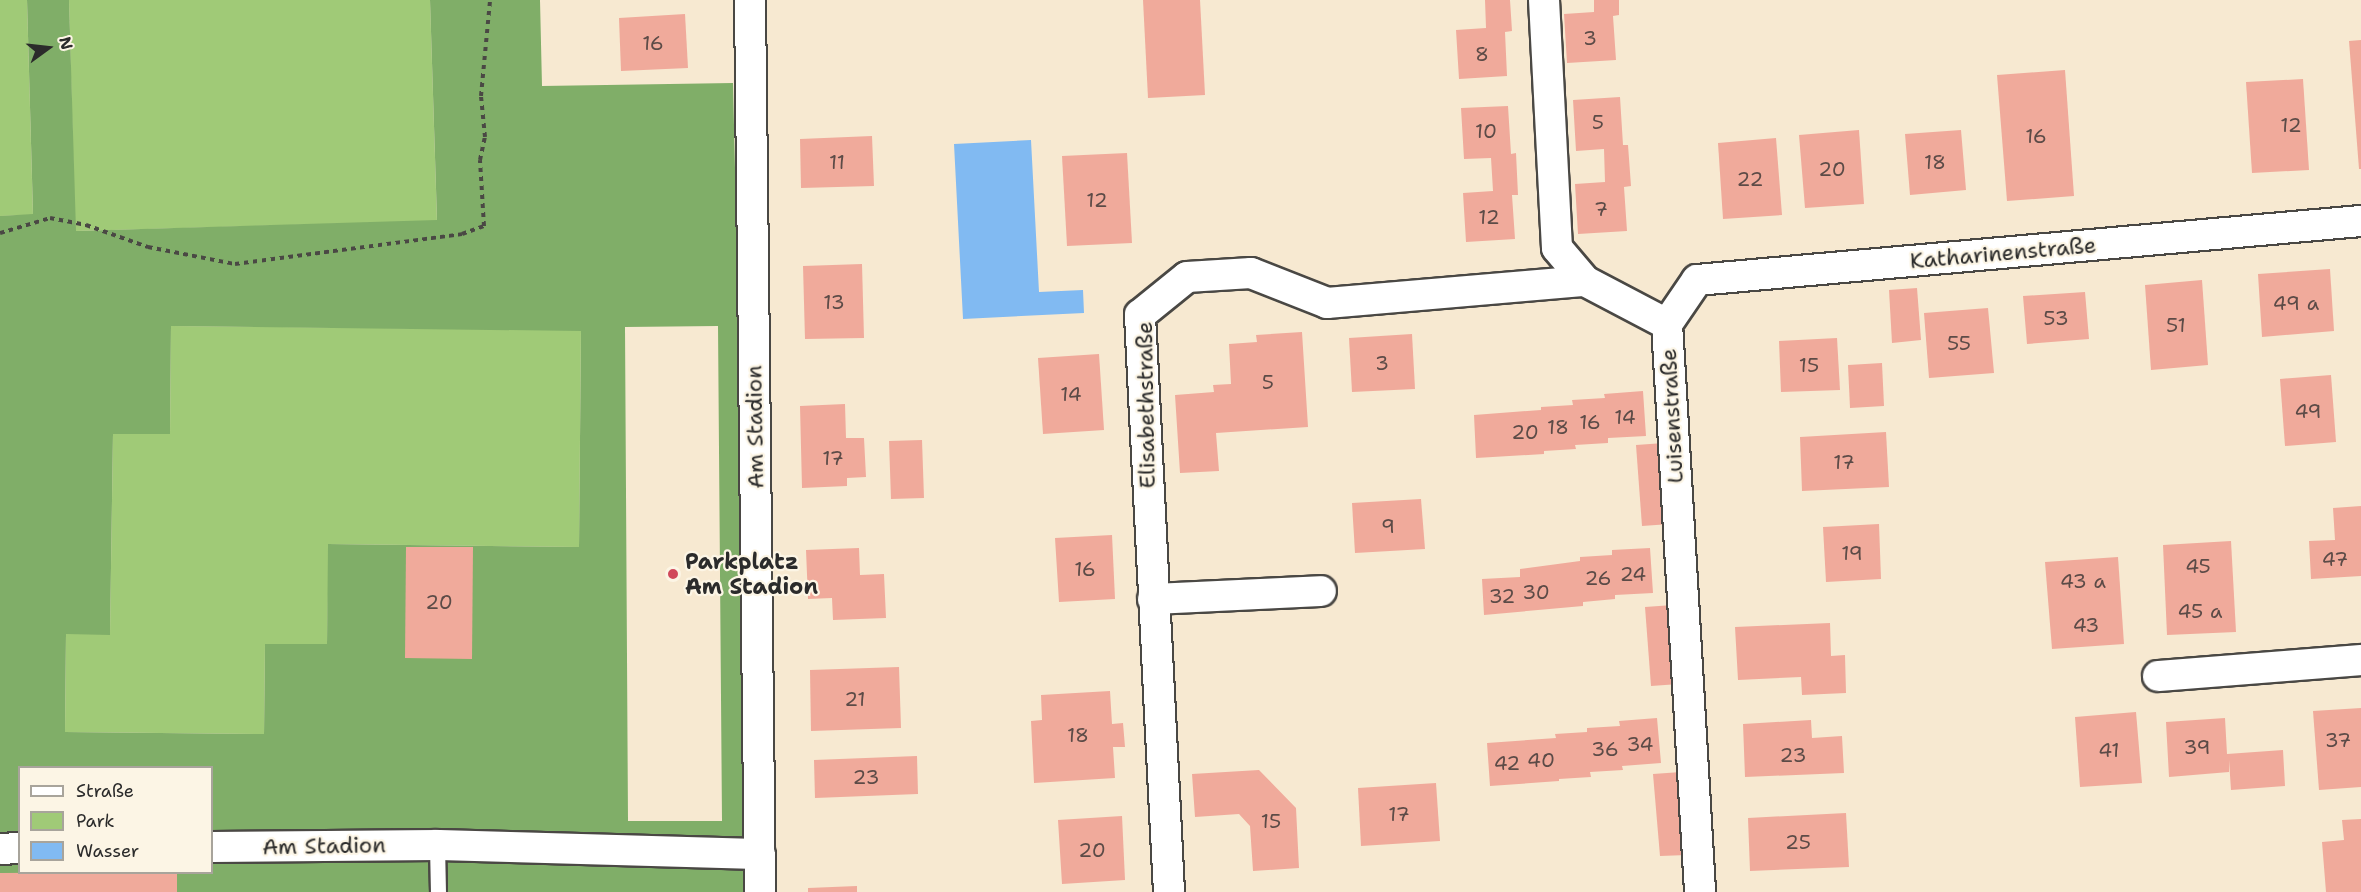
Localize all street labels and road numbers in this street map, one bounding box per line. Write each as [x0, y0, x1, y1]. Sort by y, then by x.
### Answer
street label: Katharinenstraße [1909, 232, 2097, 274]
street label: Elisabethstraße [1131, 321, 1161, 489]
street label: Luisenstraße [1655, 348, 1689, 484]
street label: Am Stadion [741, 365, 769, 489]
street label: Am Stadion [262, 832, 386, 860]

